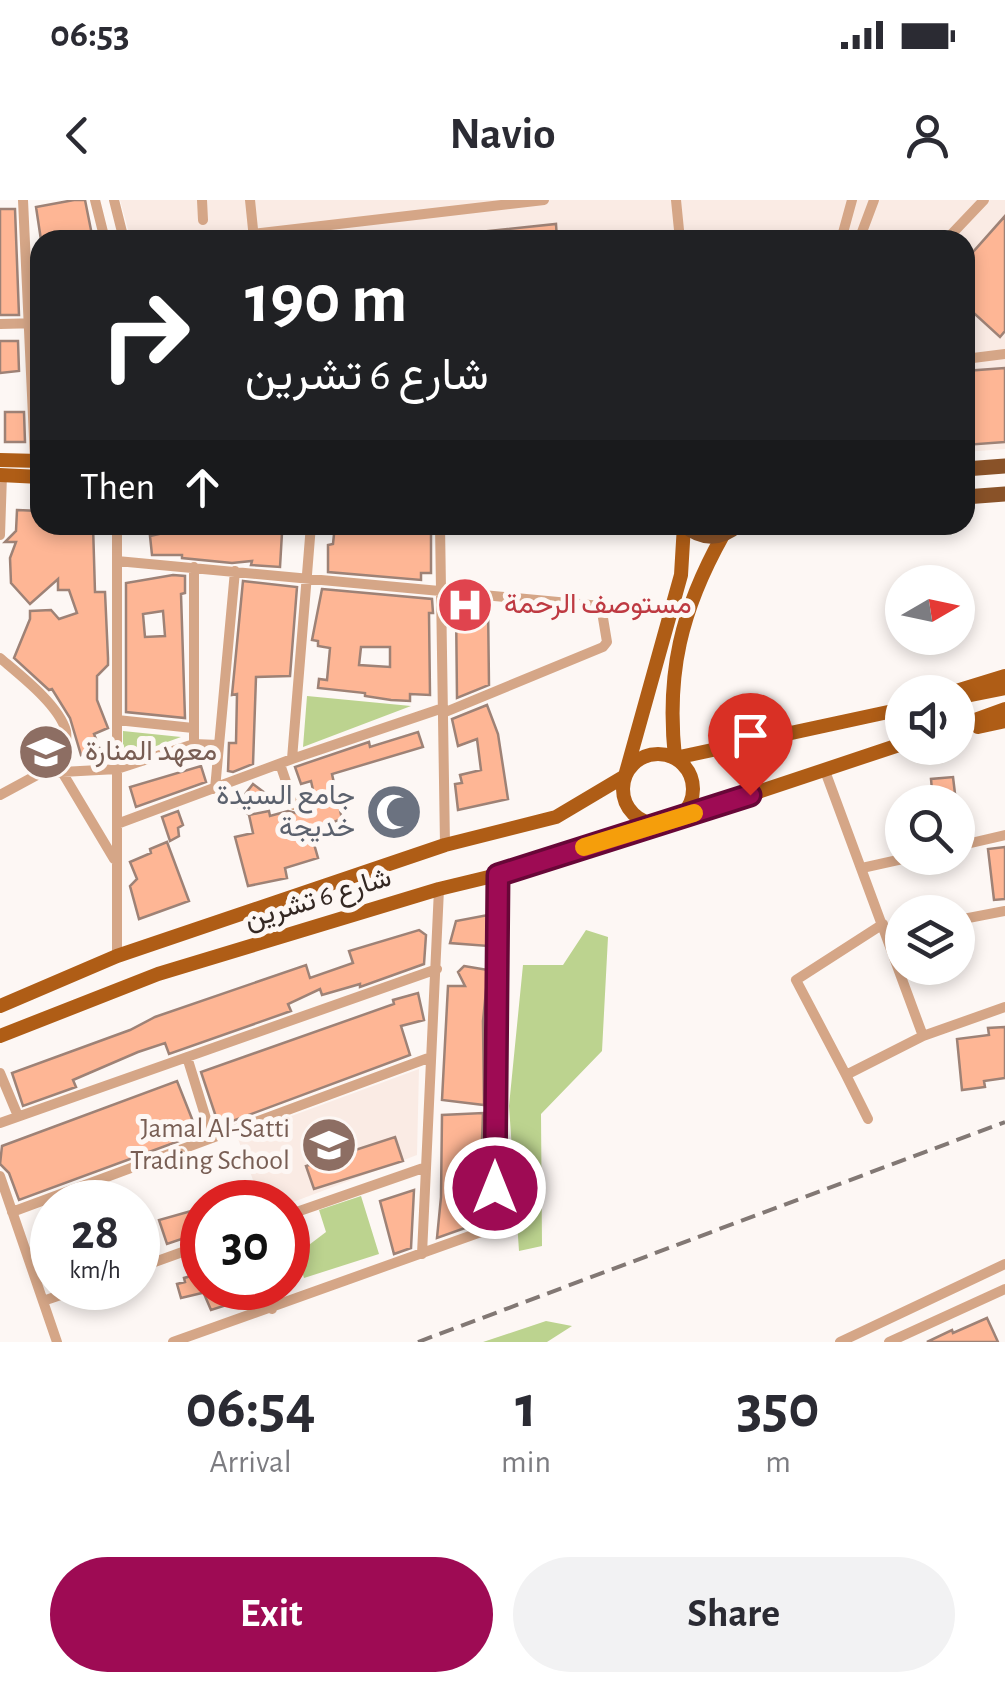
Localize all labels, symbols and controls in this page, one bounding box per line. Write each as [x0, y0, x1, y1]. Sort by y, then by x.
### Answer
text: 06:53 [50, 16, 130, 54]
icon: back [50, 108, 105, 163]
icon: person [900, 108, 955, 163]
text: Navio [450, 112, 555, 157]
text: 190 m [245, 265, 408, 335]
icon: right [80, 270, 210, 400]
text: شارع 6 تشرين [245, 353, 489, 398]
icon: ahead [175, 460, 230, 515]
text: Then [80, 469, 155, 507]
north arrow [885, 565, 975, 655]
map controls [885, 565, 975, 985]
hospital icon: مستوصف الرحمة [435, 575, 495, 635]
place label: مستوصف الرحمة [504, 591, 692, 621]
button: sound [885, 675, 975, 765]
pin [708, 693, 793, 796]
icon: arrive [723, 708, 778, 763]
school or university icon: معهد المنارة [16, 722, 76, 782]
place label: معهد المنارة [85, 738, 217, 768]
place label: جامع السيدة خديجة [216, 782, 355, 843]
mosque icon: جامع السيدة خديجة [364, 782, 424, 842]
button: search [885, 785, 975, 875]
street label: شارع 6 تشرين [241, 863, 395, 937]
button: layers [885, 895, 975, 985]
place label: Jamal Al-Satti Trading School [130, 1115, 290, 1175]
school or university icon: Jamal Al-Satti Trading School [299, 1115, 359, 1175]
position arrow [443, 1136, 547, 1240]
speed limit sign: 30 [180, 1180, 310, 1310]
text: 28 [71, 1208, 119, 1258]
text: km/h [69, 1258, 121, 1283]
text: 06:54 [186, 1378, 316, 1438]
text: 1 [515, 1378, 537, 1438]
text: 350 [736, 1378, 820, 1438]
text: Arrival [209, 1446, 292, 1478]
text: min [501, 1446, 551, 1478]
text: m [765, 1446, 791, 1478]
button: Exit [50, 1557, 493, 1672]
button: Share [513, 1557, 955, 1672]

